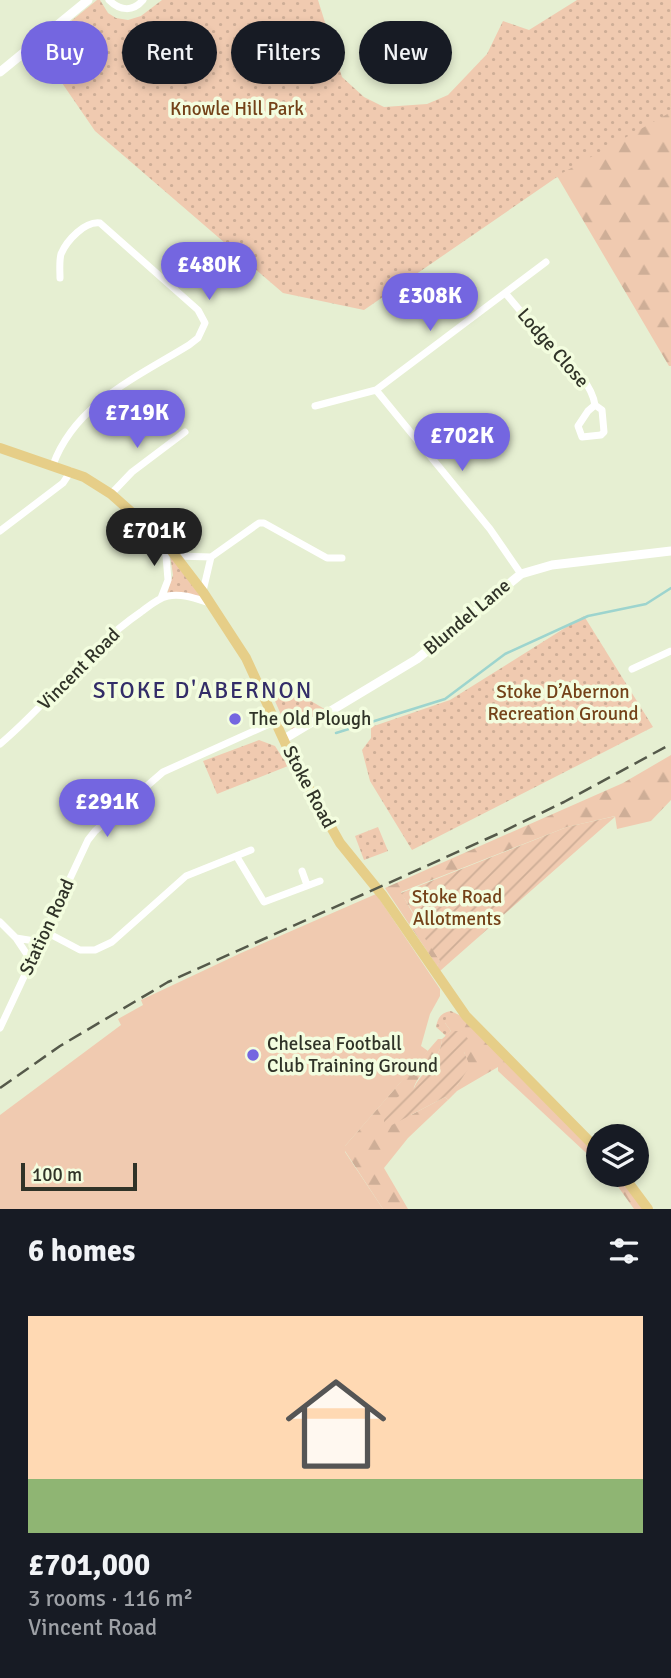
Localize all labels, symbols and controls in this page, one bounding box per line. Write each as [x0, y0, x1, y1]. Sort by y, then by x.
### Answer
chip: Buy [21, 21, 108, 84]
chip: Rent [122, 21, 217, 84]
chip: Filters [231, 21, 345, 84]
chip: New [359, 21, 452, 84]
park label: Knowle Hill Park [170, 97, 304, 121]
pin: £480K [160, 243, 258, 302]
text: £480K [177, 250, 241, 279]
pin: £308K [381, 274, 479, 333]
text: £308K [398, 281, 462, 310]
street label: Lodge Close [512, 303, 594, 393]
pin: £719K [88, 391, 186, 450]
text: £719K [105, 398, 169, 427]
pin: £702K [413, 414, 511, 473]
text: £702K [430, 421, 494, 450]
pin: £701K [105, 508, 203, 568]
text: £701K [122, 516, 186, 545]
street label: Blundel Lane [419, 574, 515, 660]
street label: Vincent Road [33, 623, 125, 715]
district label: STOKE D'ABERNON [93, 676, 313, 705]
park label: Stoke D’Abernon Recreation Ground [487, 680, 639, 726]
place label: The Old Plough [249, 707, 371, 731]
marker: The Old Plough [227, 711, 243, 727]
street label: Stoke Road [277, 741, 341, 833]
pin: £291K [58, 780, 156, 839]
text: £291K [75, 787, 139, 816]
street label: Station Road [14, 875, 80, 979]
park label: Stoke Road Allotments [412, 885, 502, 931]
place label: Chelsea Football Club Training Ground [267, 1032, 438, 1078]
marker: Chelsea Football Club Training Ground [245, 1047, 261, 1063]
map controls [586, 1124, 649, 1187]
button: layers [586, 1124, 649, 1187]
scale bar [21, 1160, 136, 1192]
text: 100 m [32, 1163, 82, 1187]
icon: filters [605, 1232, 643, 1270]
text: 6 homes [28, 1233, 135, 1270]
icon: home [273, 1361, 399, 1487]
text: £701,000 [28, 1547, 150, 1584]
text: 3 rooms · 116 m² [28, 1584, 193, 1613]
text: Vincent Road [28, 1613, 157, 1642]

